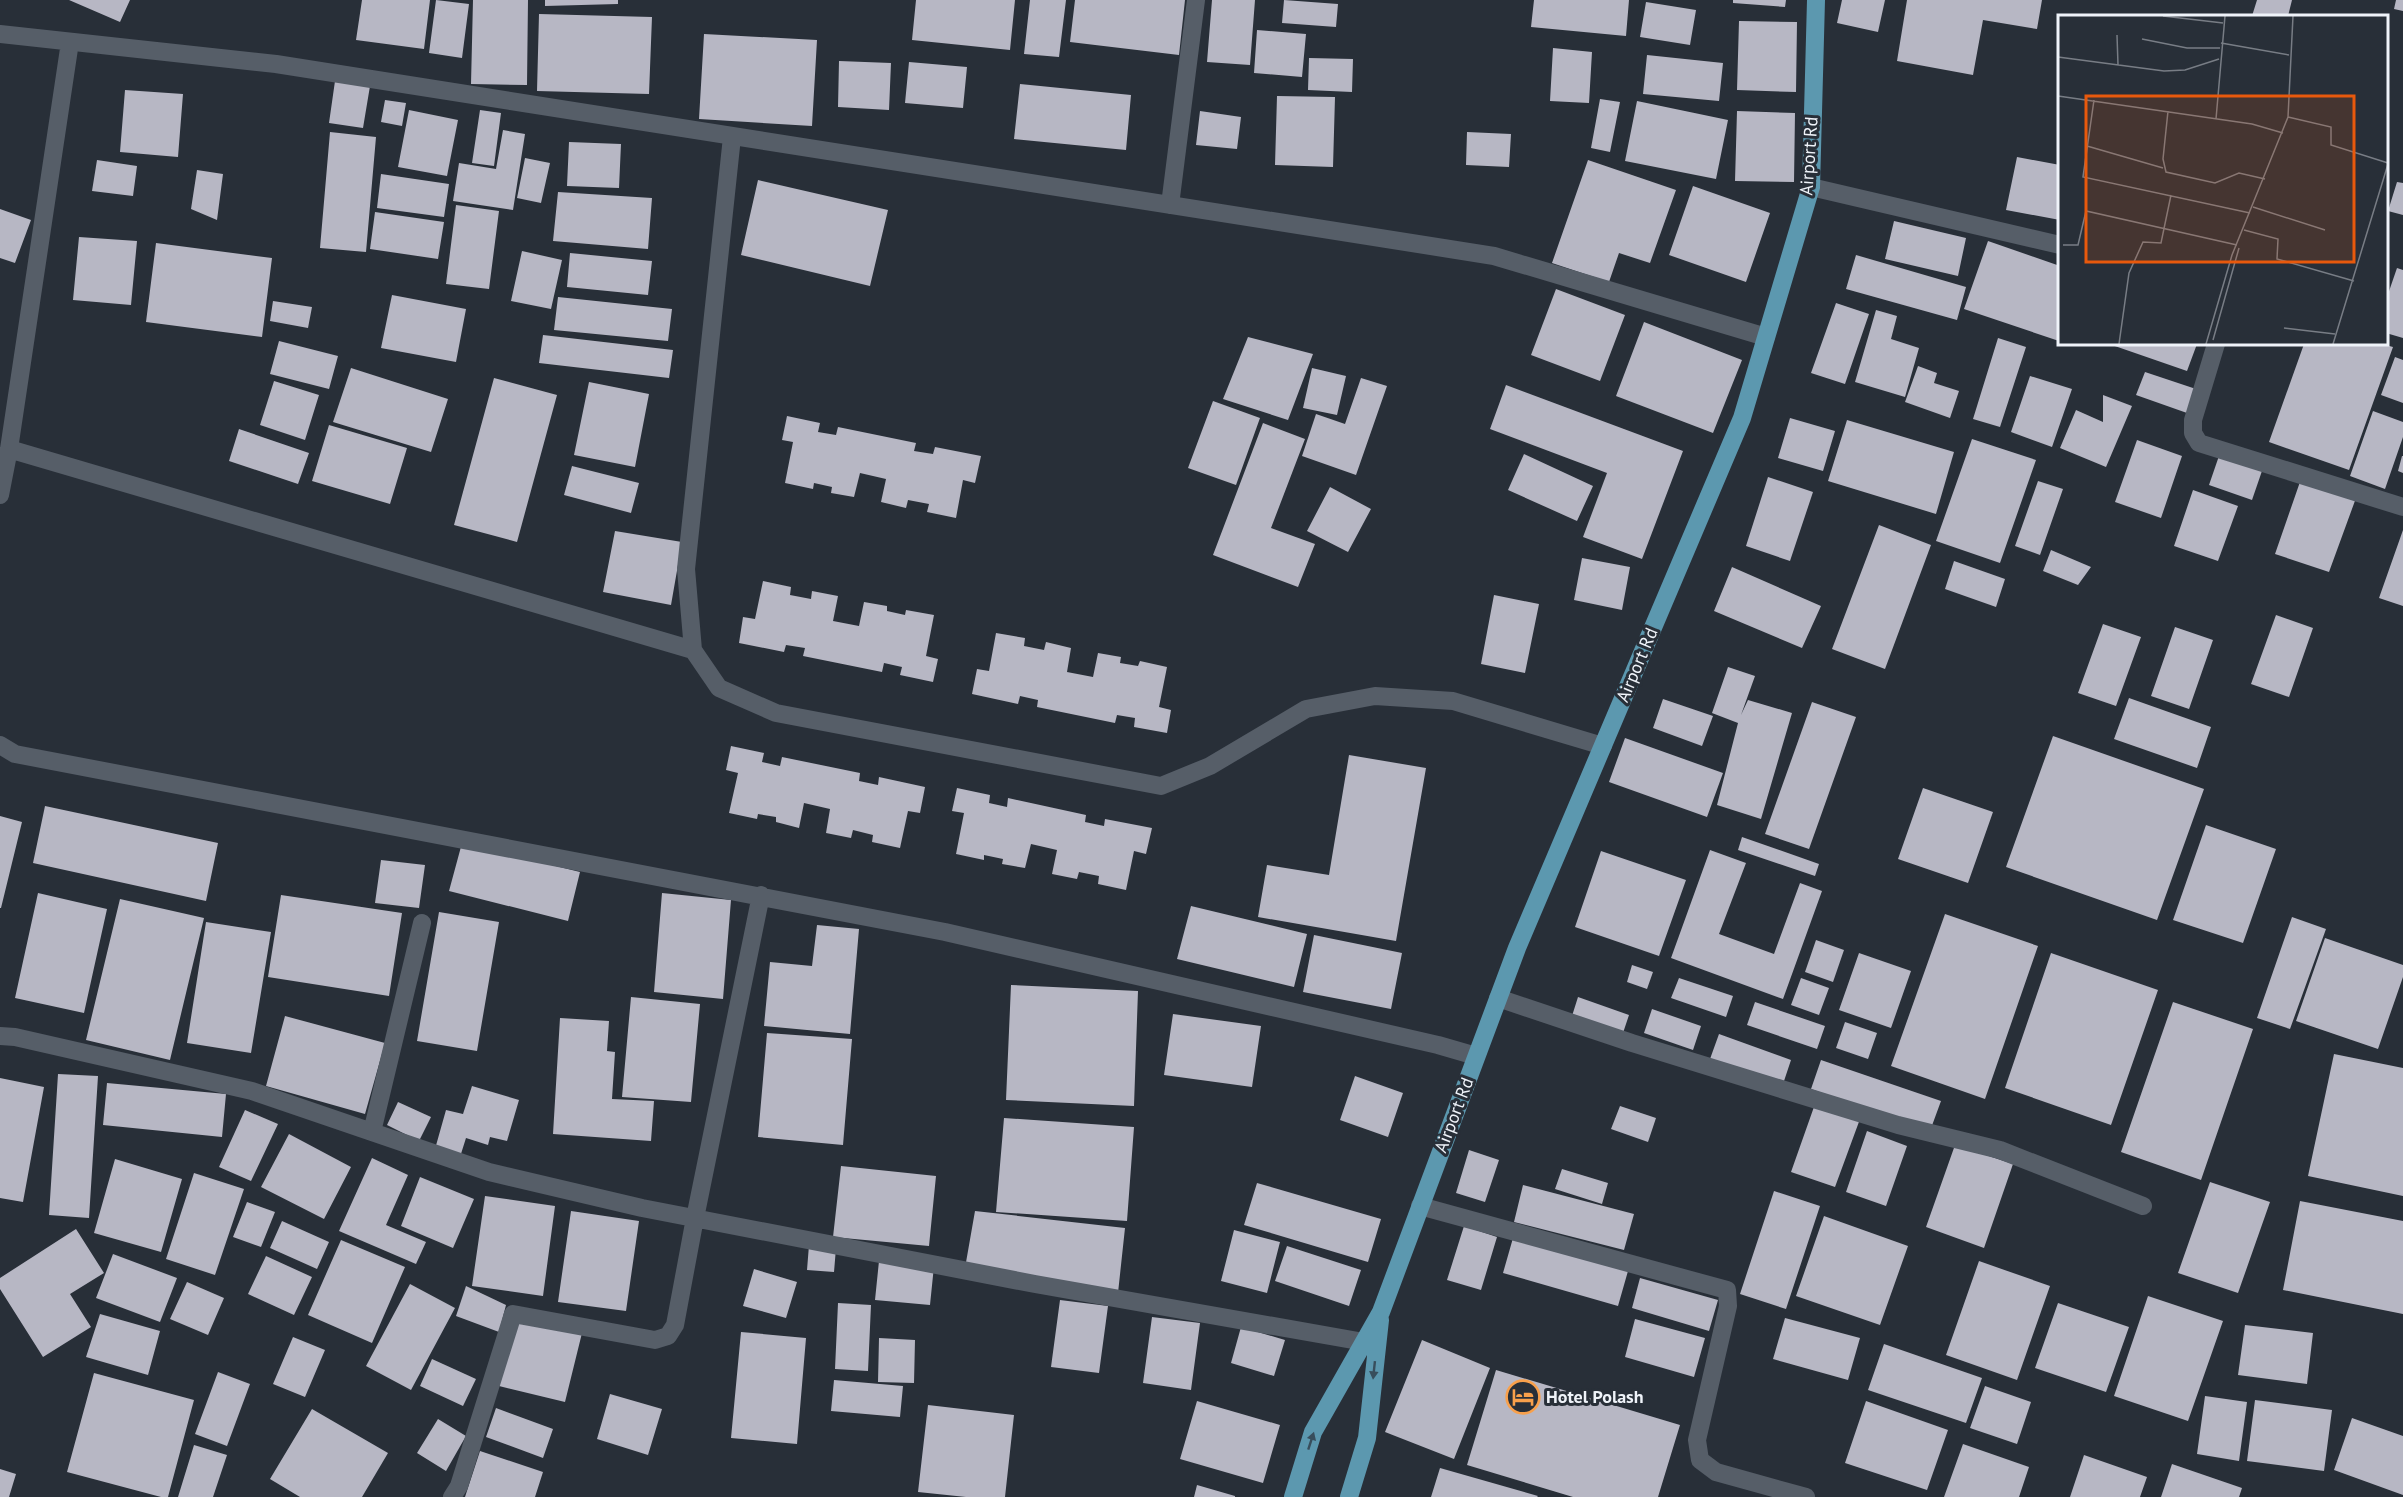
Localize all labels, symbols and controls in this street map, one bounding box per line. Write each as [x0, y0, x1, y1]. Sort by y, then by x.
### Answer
inset map [2058, 15, 2388, 345]
street label: Airport Rd [1794, 116, 1823, 196]
street label: Airport Rd [1611, 624, 1663, 706]
street label: Airport Rd [1429, 1074, 1478, 1156]
one-way arrow [1369, 1361, 1379, 1380]
hotel icon: Hotel Polash [1505, 1379, 1541, 1415]
place label: Hotel Polash [1546, 1385, 1644, 1408]
one-way arrow [1306, 1432, 1316, 1450]

